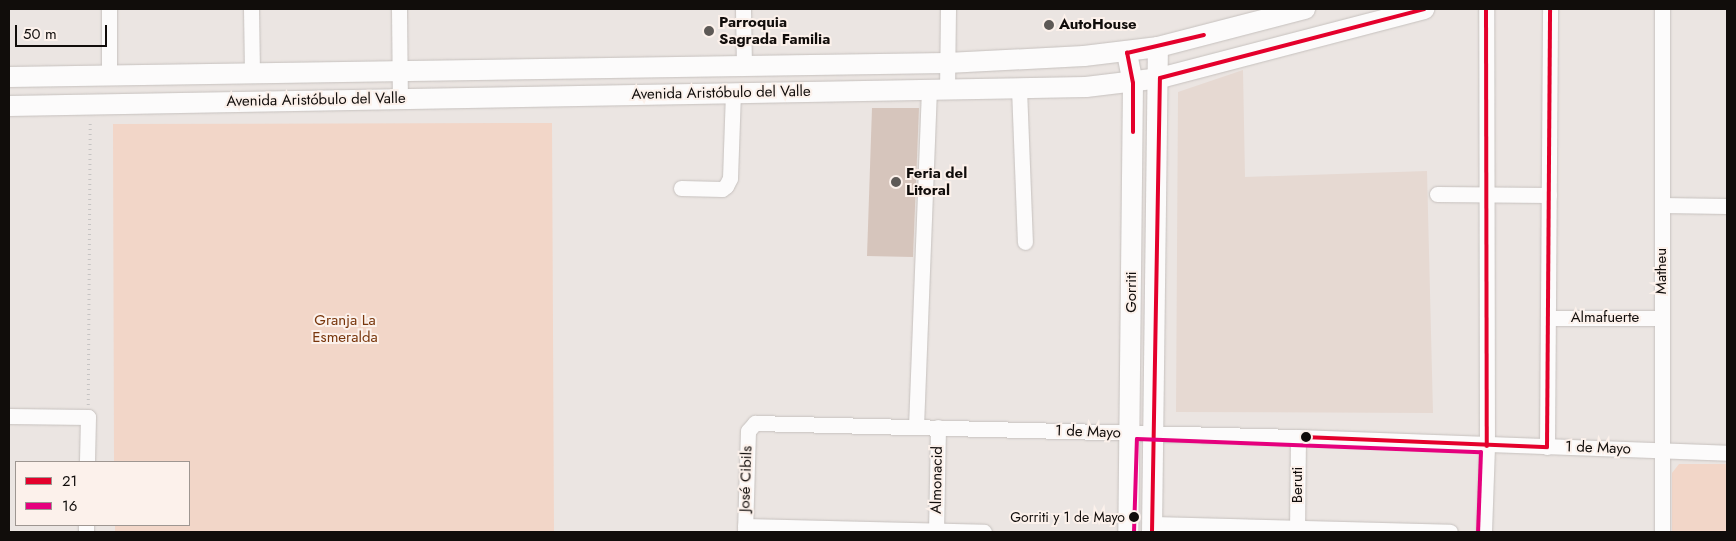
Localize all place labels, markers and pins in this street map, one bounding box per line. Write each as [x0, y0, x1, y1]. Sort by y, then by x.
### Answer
place label: Parroquia Sagrada Familia [719, 13, 830, 48]
place label: AutoHouse [1059, 16, 1137, 34]
marker: AutoHouse [1043, 19, 1055, 31]
marker: Parroquia Sagrada Familia [703, 25, 715, 37]
place label: Feria del Litoral [906, 164, 967, 199]
marker: Feria del Litoral [890, 176, 902, 188]
unlabelled marker [1301, 432, 1311, 442]
place label: Gorriti y 1 de Mayo [1010, 509, 1125, 525]
marker: Gorriti y 1 de Mayo [1129, 512, 1139, 522]

